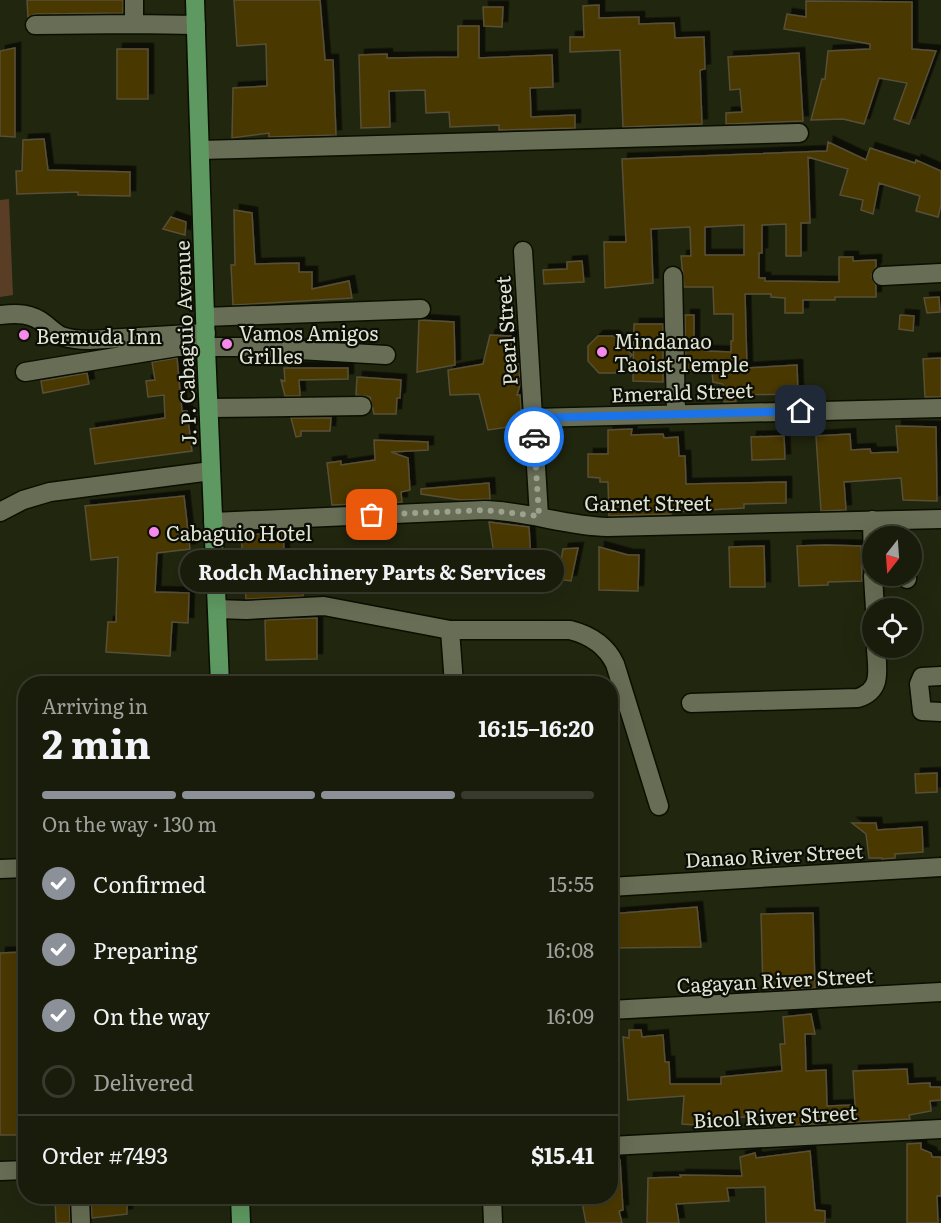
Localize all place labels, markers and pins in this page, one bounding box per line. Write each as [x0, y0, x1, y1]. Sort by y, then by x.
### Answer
place label: Vamos Amigos Grilles [239, 317, 378, 370]
place label: Bermuda Inn [36, 320, 162, 350]
place label: Mindanao Taoist Temple [614, 325, 749, 378]
marker: Bermuda Inn [17, 328, 31, 342]
marker: Vamos Amigos Grilles [220, 337, 234, 351]
marker: Mindanao Taoist Temple [595, 345, 609, 359]
pin [775, 385, 826, 436]
pin [346, 489, 397, 540]
place label: Cabaguio Hotel [166, 517, 312, 547]
marker: Cabaguio Hotel [147, 525, 161, 539]
callout: Rodch Machinery Parts & Services [180, 551, 564, 593]

